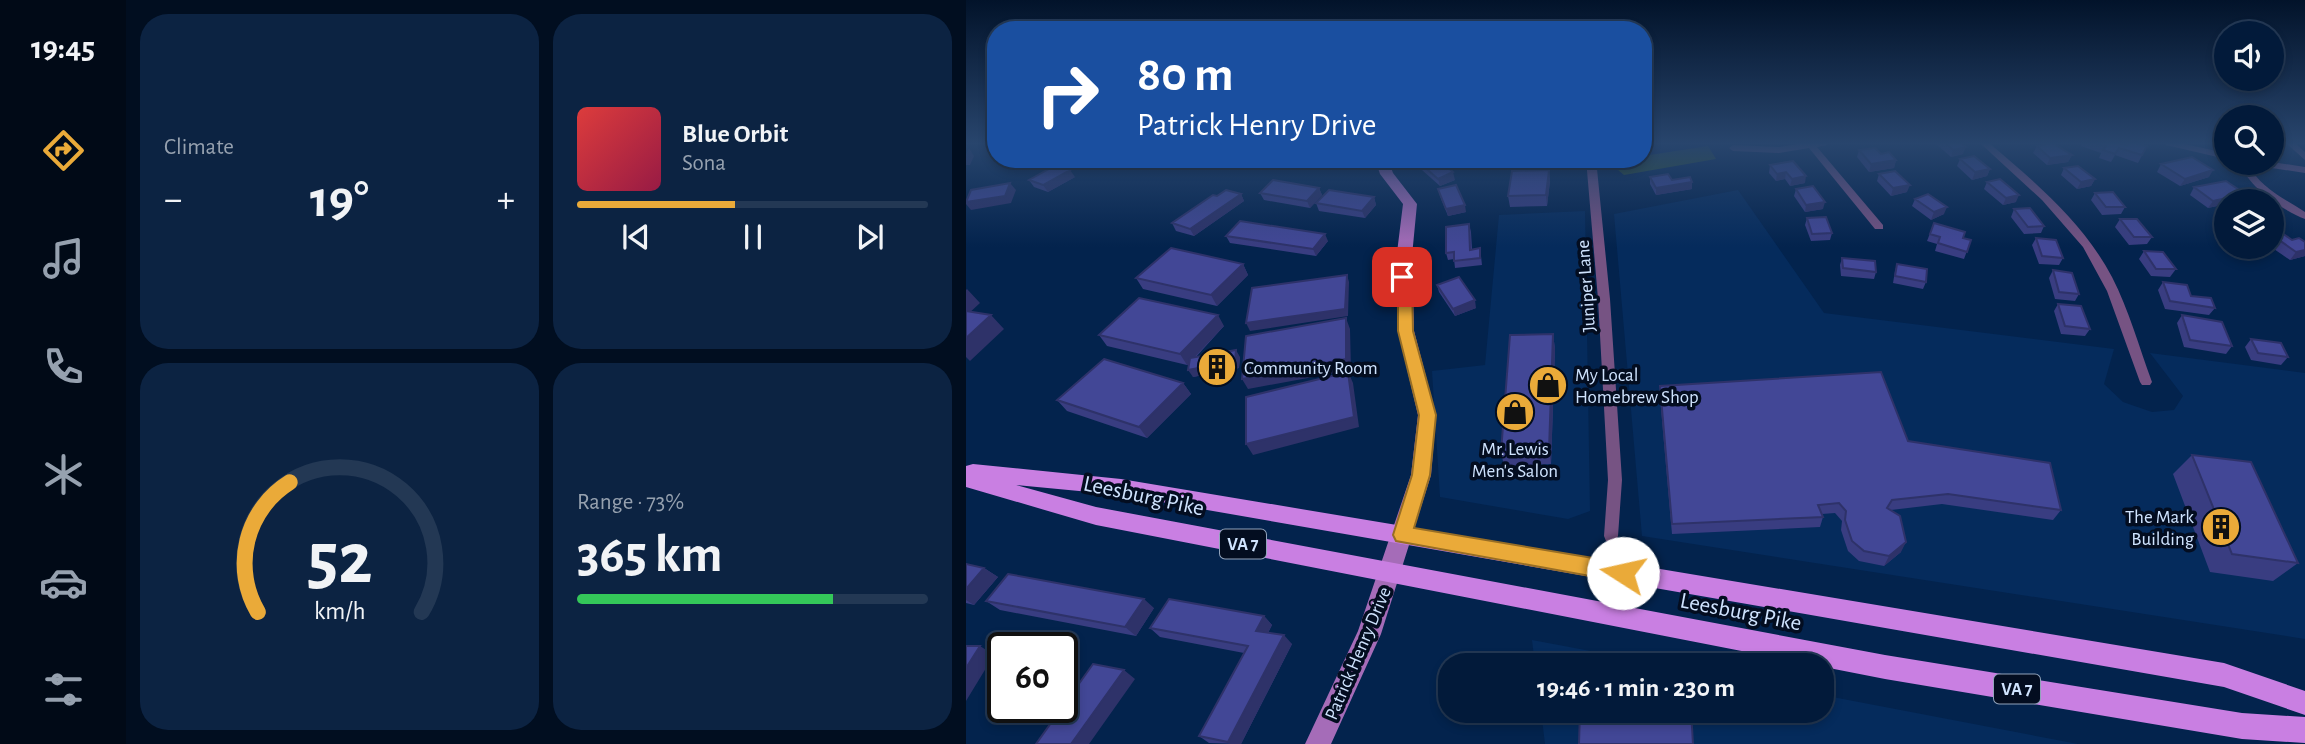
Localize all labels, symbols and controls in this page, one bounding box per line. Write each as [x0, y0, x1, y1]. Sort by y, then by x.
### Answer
map controls [2214, 21, 2284, 259]
button: sound [2214, 21, 2284, 91]
text: 19:45 [31, 32, 95, 64]
icon: right [1022, 49, 1113, 140]
text: 80 m [1137, 51, 1234, 100]
button: search [2214, 105, 2284, 175]
text: Patrick Henry Drive [1137, 109, 1377, 141]
text: Blue Orbit [682, 121, 788, 147]
icon: directions [39, 126, 88, 175]
text: Climate [164, 136, 234, 159]
text: Sona [682, 152, 726, 175]
text: 19° [310, 174, 369, 226]
text: − [164, 181, 182, 219]
text: + [497, 181, 515, 219]
button: layers [2214, 189, 2284, 259]
icon: previous [617, 218, 655, 256]
icon: pause [734, 218, 772, 256]
icon: next [851, 218, 889, 256]
icon: music [39, 234, 88, 283]
street label: Juniper Lane [1574, 239, 1599, 333]
pin [1372, 247, 1432, 307]
icon: arrive [1383, 258, 1421, 296]
icon: phone [39, 342, 88, 391]
building icon: Community Room [1196, 346, 1238, 388]
place label: Community Room [1244, 359, 1378, 378]
shop icon: My Local Homebrew Shop [1527, 364, 1569, 406]
place label: My Local Homebrew Shop [1575, 366, 1699, 407]
shop icon: Mr. Lewis Men's Salon [1494, 391, 1536, 433]
place label: Mr. Lewis Men's Salon [1472, 440, 1558, 481]
icon: climate [39, 450, 88, 499]
street label: Leesburg Pike [1081, 472, 1206, 520]
text: Range · 73% [577, 491, 684, 514]
building icon: The Mark Building [2200, 506, 2242, 548]
place label: The Mark Building [2125, 508, 2195, 549]
text: 52 [307, 525, 372, 598]
text: 365 km [577, 529, 723, 581]
road number: VA 7 [1220, 530, 1266, 558]
position arrow [1586, 536, 1660, 610]
icon: car [39, 558, 88, 607]
street label: Patrick Henry Drive [1322, 584, 1395, 723]
street label: Leesburg Pike [1678, 589, 1803, 635]
text: km/h [314, 599, 365, 624]
speed limit sign: 60 [987, 632, 1078, 723]
icon: filters [39, 665, 88, 714]
road number: VA 7 [1994, 674, 2040, 704]
text: 19:46 · 1 min · 230 m [1537, 675, 1735, 701]

